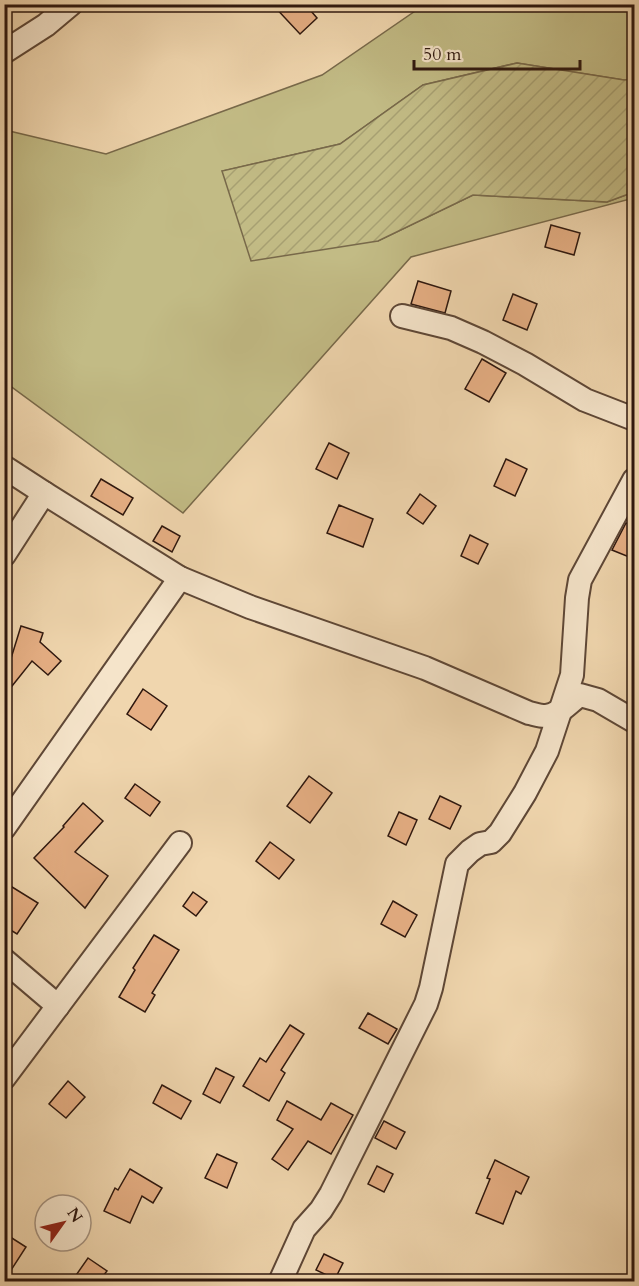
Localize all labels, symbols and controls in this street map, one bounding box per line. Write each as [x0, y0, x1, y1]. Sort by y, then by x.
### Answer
scale bar [414, 33, 580, 71]
text: 50 m [423, 42, 462, 67]
north arrow [33, 1193, 93, 1253]
text: N [62, 1203, 88, 1227]

